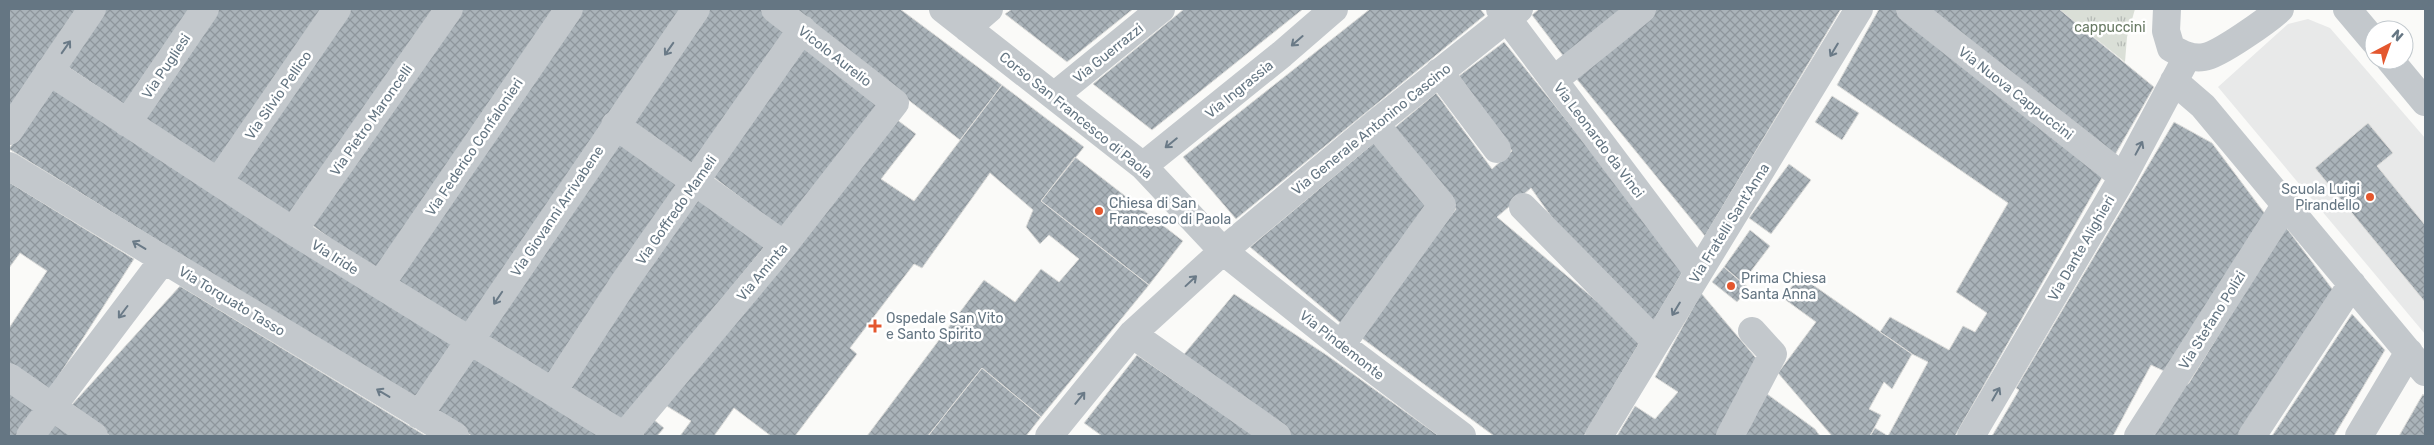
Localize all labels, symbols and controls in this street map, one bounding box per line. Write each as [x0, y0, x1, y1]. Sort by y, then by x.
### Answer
park label: cappuccini [2074, 19, 2146, 36]
street label: Via Guerrazzi [1070, 20, 1147, 87]
north arrow [2364, 20, 2414, 70]
street label: Vicolo Aurelio [795, 23, 875, 90]
text: N [2388, 26, 2407, 45]
street label: Via Pugliesi [139, 31, 194, 102]
one-way arrow [1291, 35, 1304, 46]
one-way arrow [61, 40, 71, 54]
one-way arrow [664, 42, 674, 56]
one-way arrow [1828, 43, 1838, 57]
street label: Via Nuova Cappuccini [1955, 43, 2077, 144]
street label: Via Silvio Pellico [241, 48, 315, 143]
street label: Corso San Francesco di Paola [996, 48, 1156, 182]
street label: Via Ingrassia [1202, 57, 1277, 122]
street label: Via Generale Antonino Cascino [1288, 60, 1454, 199]
street label: Via Pietro Maroncelli [327, 61, 416, 179]
street label: Via Federico Confalonieri [422, 75, 527, 219]
street label: Via Leonardo da Vinci [1550, 79, 1647, 201]
one-way arrow [1165, 138, 1178, 149]
one-way arrow [2134, 141, 2144, 155]
street label: Via Giovanni Arrivabene [507, 143, 608, 280]
street label: Via Goffredo Mameli [632, 152, 721, 268]
street label: Via Fratelli Sant'Anna [1686, 160, 1773, 286]
place label: Scuola Luigi Pirandello [2281, 181, 2360, 214]
marker: Scuola Luigi Pirandello [2364, 191, 2376, 203]
street label: Via Dante Alighieri [2044, 193, 2118, 304]
place label: Chiesa di San Francesco di Paola [1109, 195, 1231, 228]
marker: Chiesa di San Francesco di Paola [1093, 205, 1105, 217]
street label: Via Iride [308, 236, 362, 279]
one-way arrow [133, 240, 147, 250]
street label: Via Aminta [733, 240, 791, 305]
street label: Via Torquato Tasso [175, 263, 288, 340]
street label: Via Stefano Polizi [2175, 268, 2250, 373]
place label: Prima Chiesa Santa Anna [1741, 270, 1826, 303]
one-way arrow [1185, 275, 1198, 286]
marker: Prima Chiesa Santa Anna [1725, 280, 1737, 292]
one-way arrow [493, 291, 503, 305]
one-way arrow [1671, 301, 1681, 315]
one-way arrow [117, 305, 128, 318]
street label: Via Pindemonte [1296, 307, 1388, 384]
place label: Ospedale San Vito e Santo Spirito [886, 310, 1004, 343]
marker: Ospedale San Vito e Santo Spirito [868, 319, 882, 333]
one-way arrow [376, 387, 390, 397]
one-way arrow [1991, 388, 2001, 402]
one-way arrow [1075, 392, 1086, 405]

